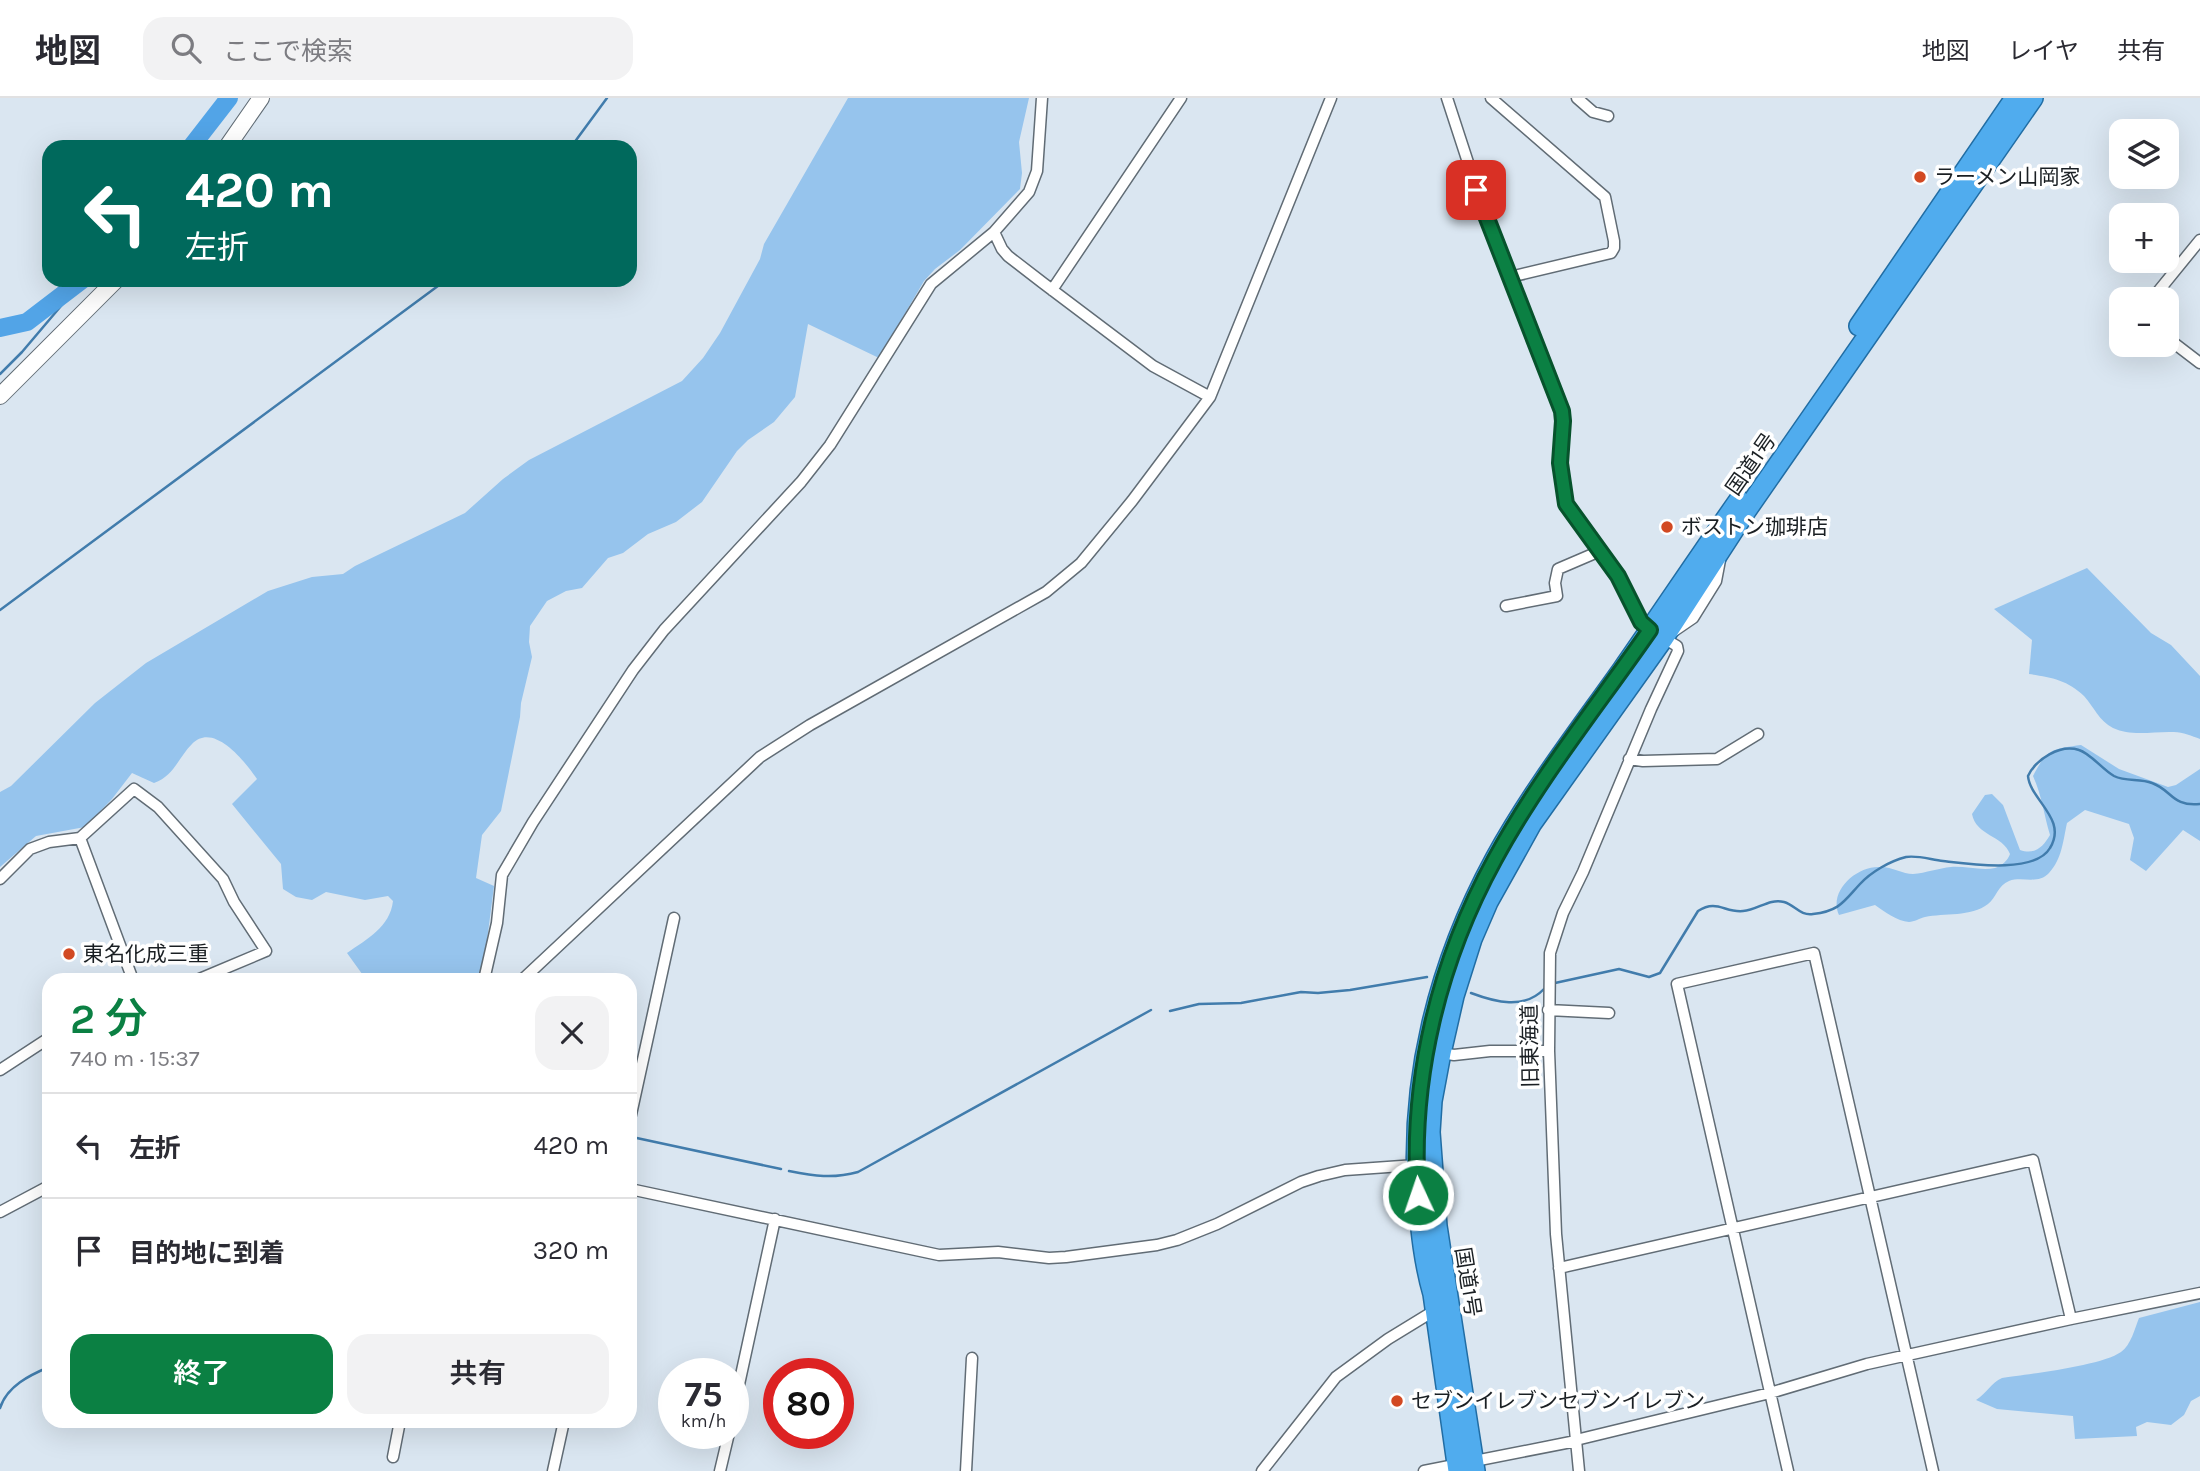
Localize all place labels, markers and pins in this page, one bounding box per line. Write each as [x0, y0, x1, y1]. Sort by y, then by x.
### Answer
pin [1446, 160, 1506, 220]
place label: ラーメン山岡家 [1934, 165, 2080, 189]
marker: ラーメン山岡家 [1912, 169, 1928, 185]
place label: ボストン珈琲店 [1681, 515, 1828, 539]
marker: ボストン珈琲店 [1659, 519, 1675, 535]
place label: 東名化成三重 [83, 942, 209, 966]
marker: 東名化成三重 [61, 946, 77, 962]
place label: セブンイレブンセブンイレブン [1411, 1389, 1705, 1413]
marker: セブンイレブンセブンイレブン [1389, 1393, 1405, 1409]

